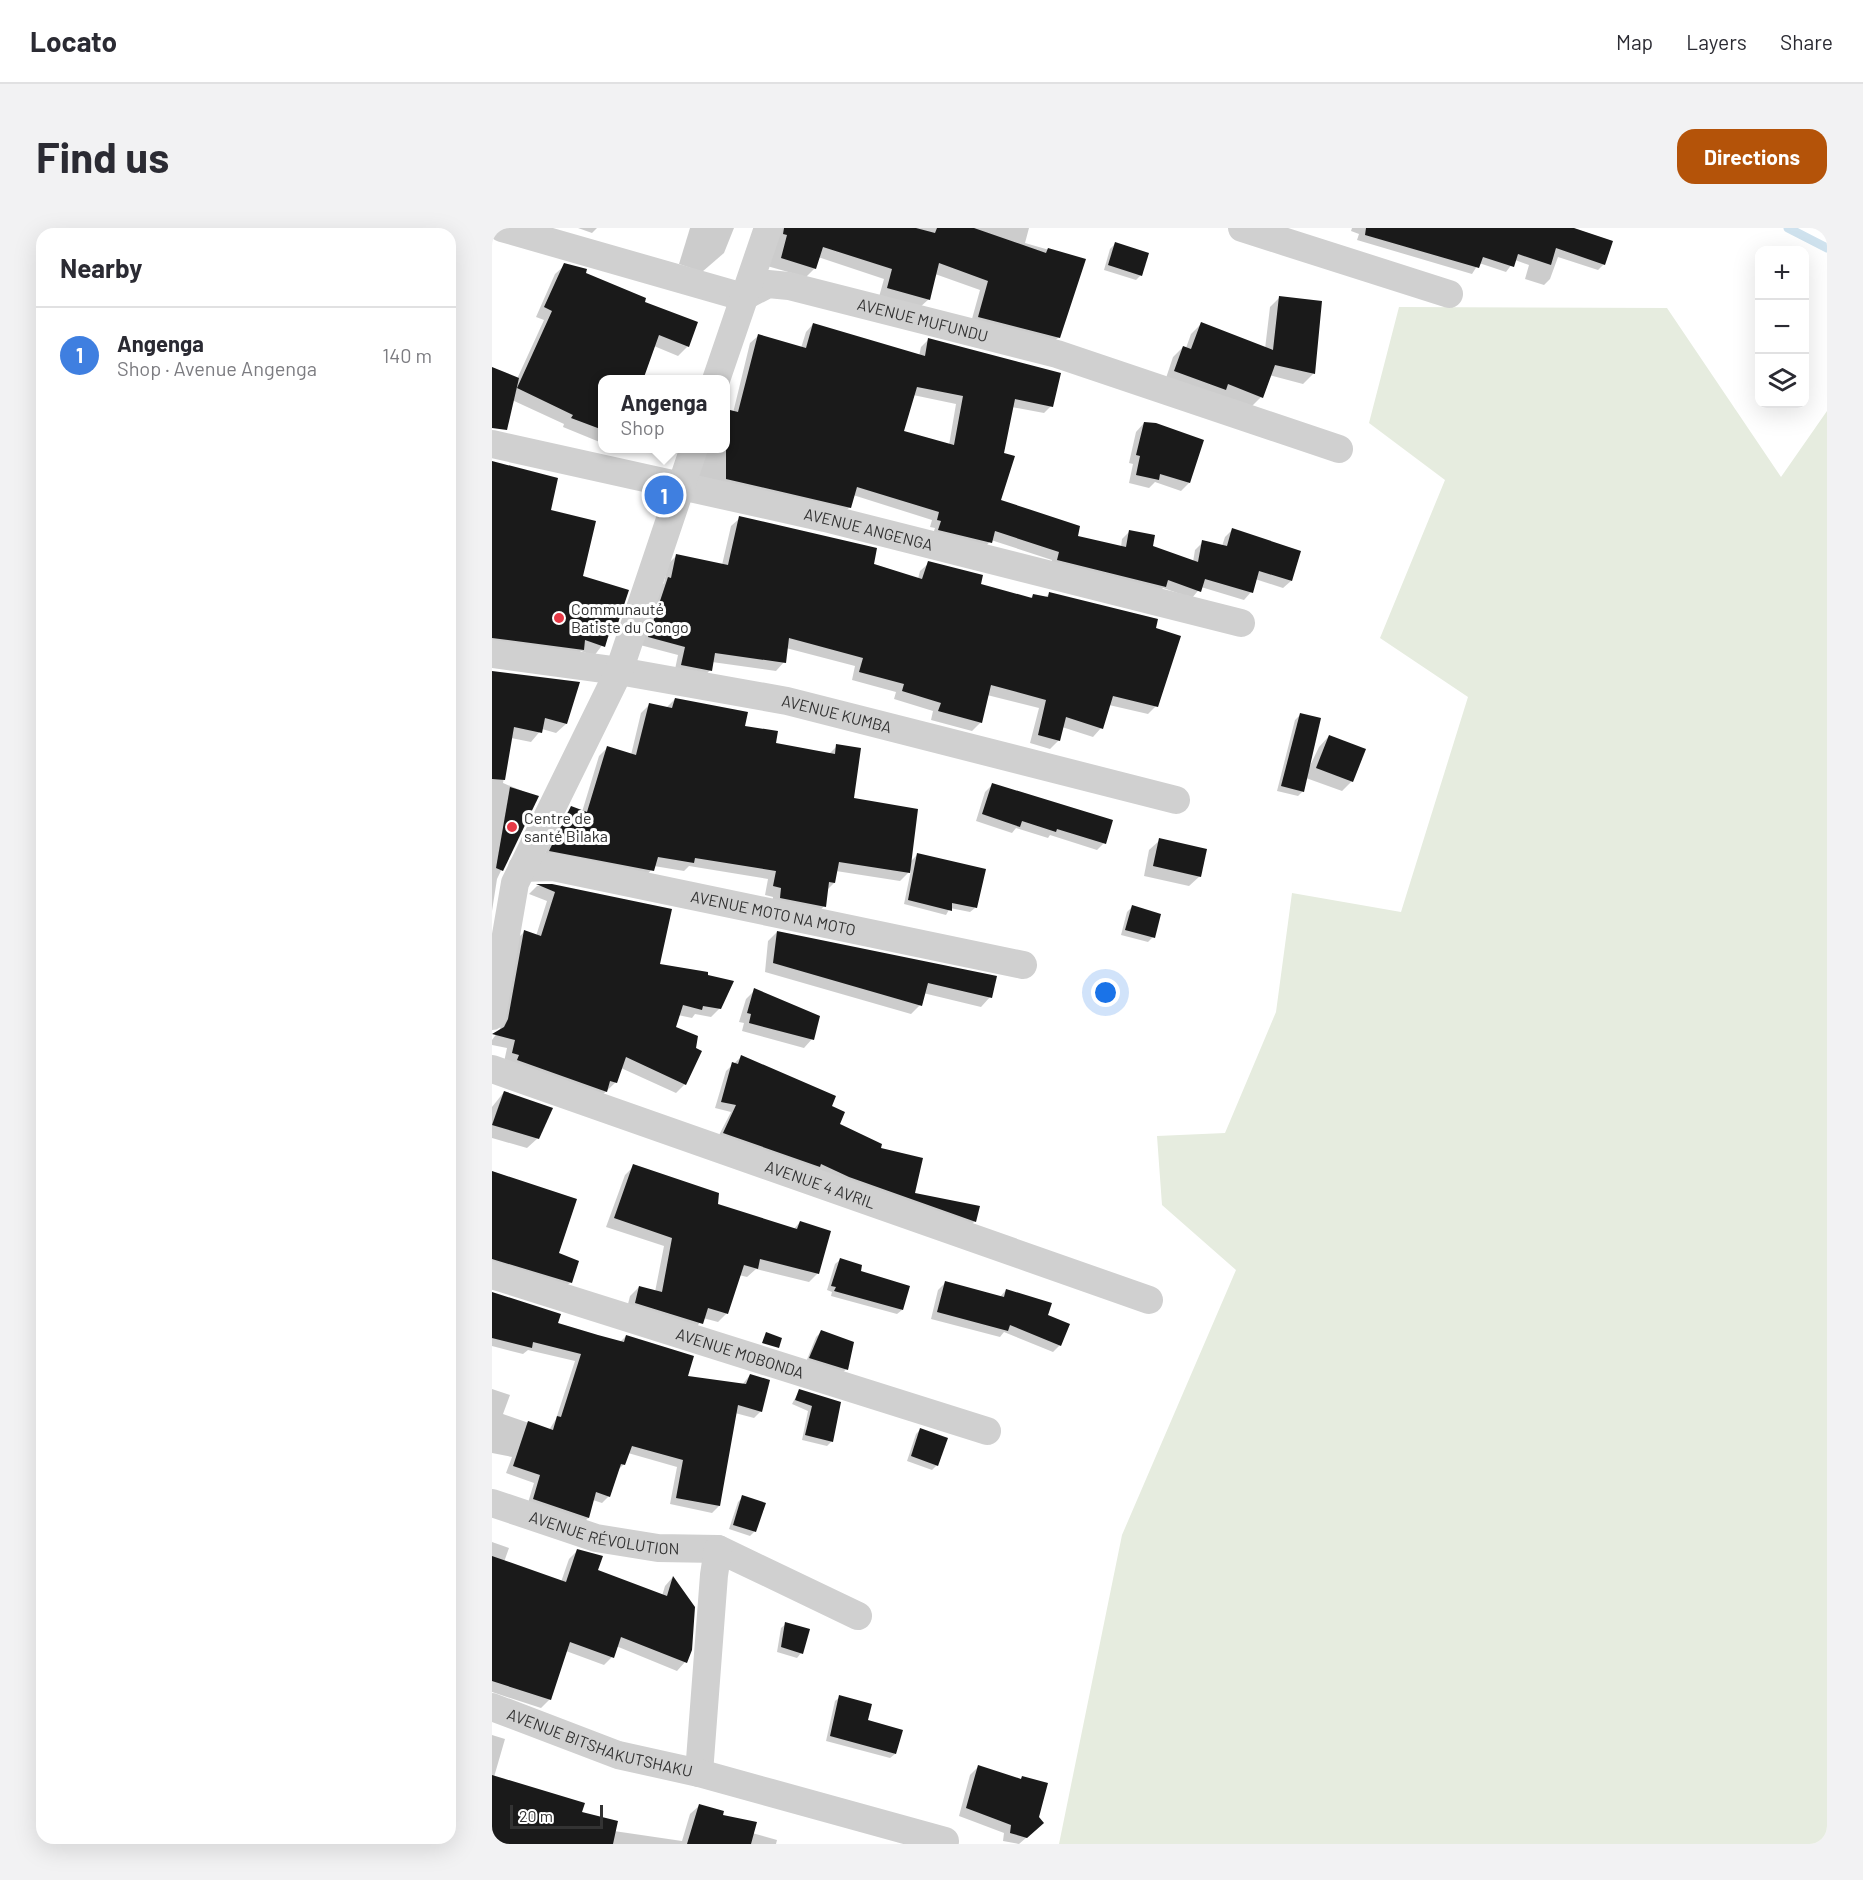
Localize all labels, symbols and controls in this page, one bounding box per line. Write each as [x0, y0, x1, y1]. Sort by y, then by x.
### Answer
text: Locato [30, 24, 117, 58]
text: Map [1616, 29, 1653, 54]
text: Layers [1686, 29, 1747, 54]
text: Share [1780, 29, 1833, 54]
button: Directions [1677, 129, 1827, 184]
text: Find us [36, 131, 169, 181]
map controls [1755, 246, 1809, 408]
button: + [1755, 246, 1809, 300]
text: Nearby [60, 252, 142, 283]
street label: AVENUE MUFUNDU [856, 294, 990, 345]
button: − [1755, 300, 1809, 354]
text: Angenga [117, 330, 204, 356]
text: 1 [76, 343, 83, 367]
text: 140 m [382, 343, 432, 367]
button: layers [1755, 354, 1809, 408]
text: Shop · Avenue Angenga [117, 356, 317, 380]
popup [598, 375, 730, 453]
text: Angenga [621, 389, 707, 415]
text: Shop [621, 415, 665, 439]
pin: 1 [644, 472, 684, 518]
street label: AVENUE ANGENGA [802, 504, 935, 554]
place label: Communauté Batiste du Congo [571, 599, 689, 636]
marker: Communauté Batiste du Congo [552, 611, 566, 625]
street label: AVENUE KUMBA [780, 690, 894, 736]
place label: Centre de santé Bilaka [524, 808, 608, 845]
marker: Centre de santé Bilaka [505, 820, 519, 834]
street label: AVENUE MOTO NA MOTO [689, 886, 858, 939]
your location [1091, 978, 1120, 1007]
street label: AVENUE 4 AVRIL [763, 1156, 878, 1212]
street label: AVENUE MOBONDA [674, 1324, 807, 1382]
street label: AVENUE RÉVOLUTION [527, 1506, 680, 1557]
street label: AVENUE BITSHAKUTSHAKU [505, 1704, 694, 1780]
scale bar [510, 1802, 603, 1830]
text: 20 m [519, 1806, 553, 1825]

